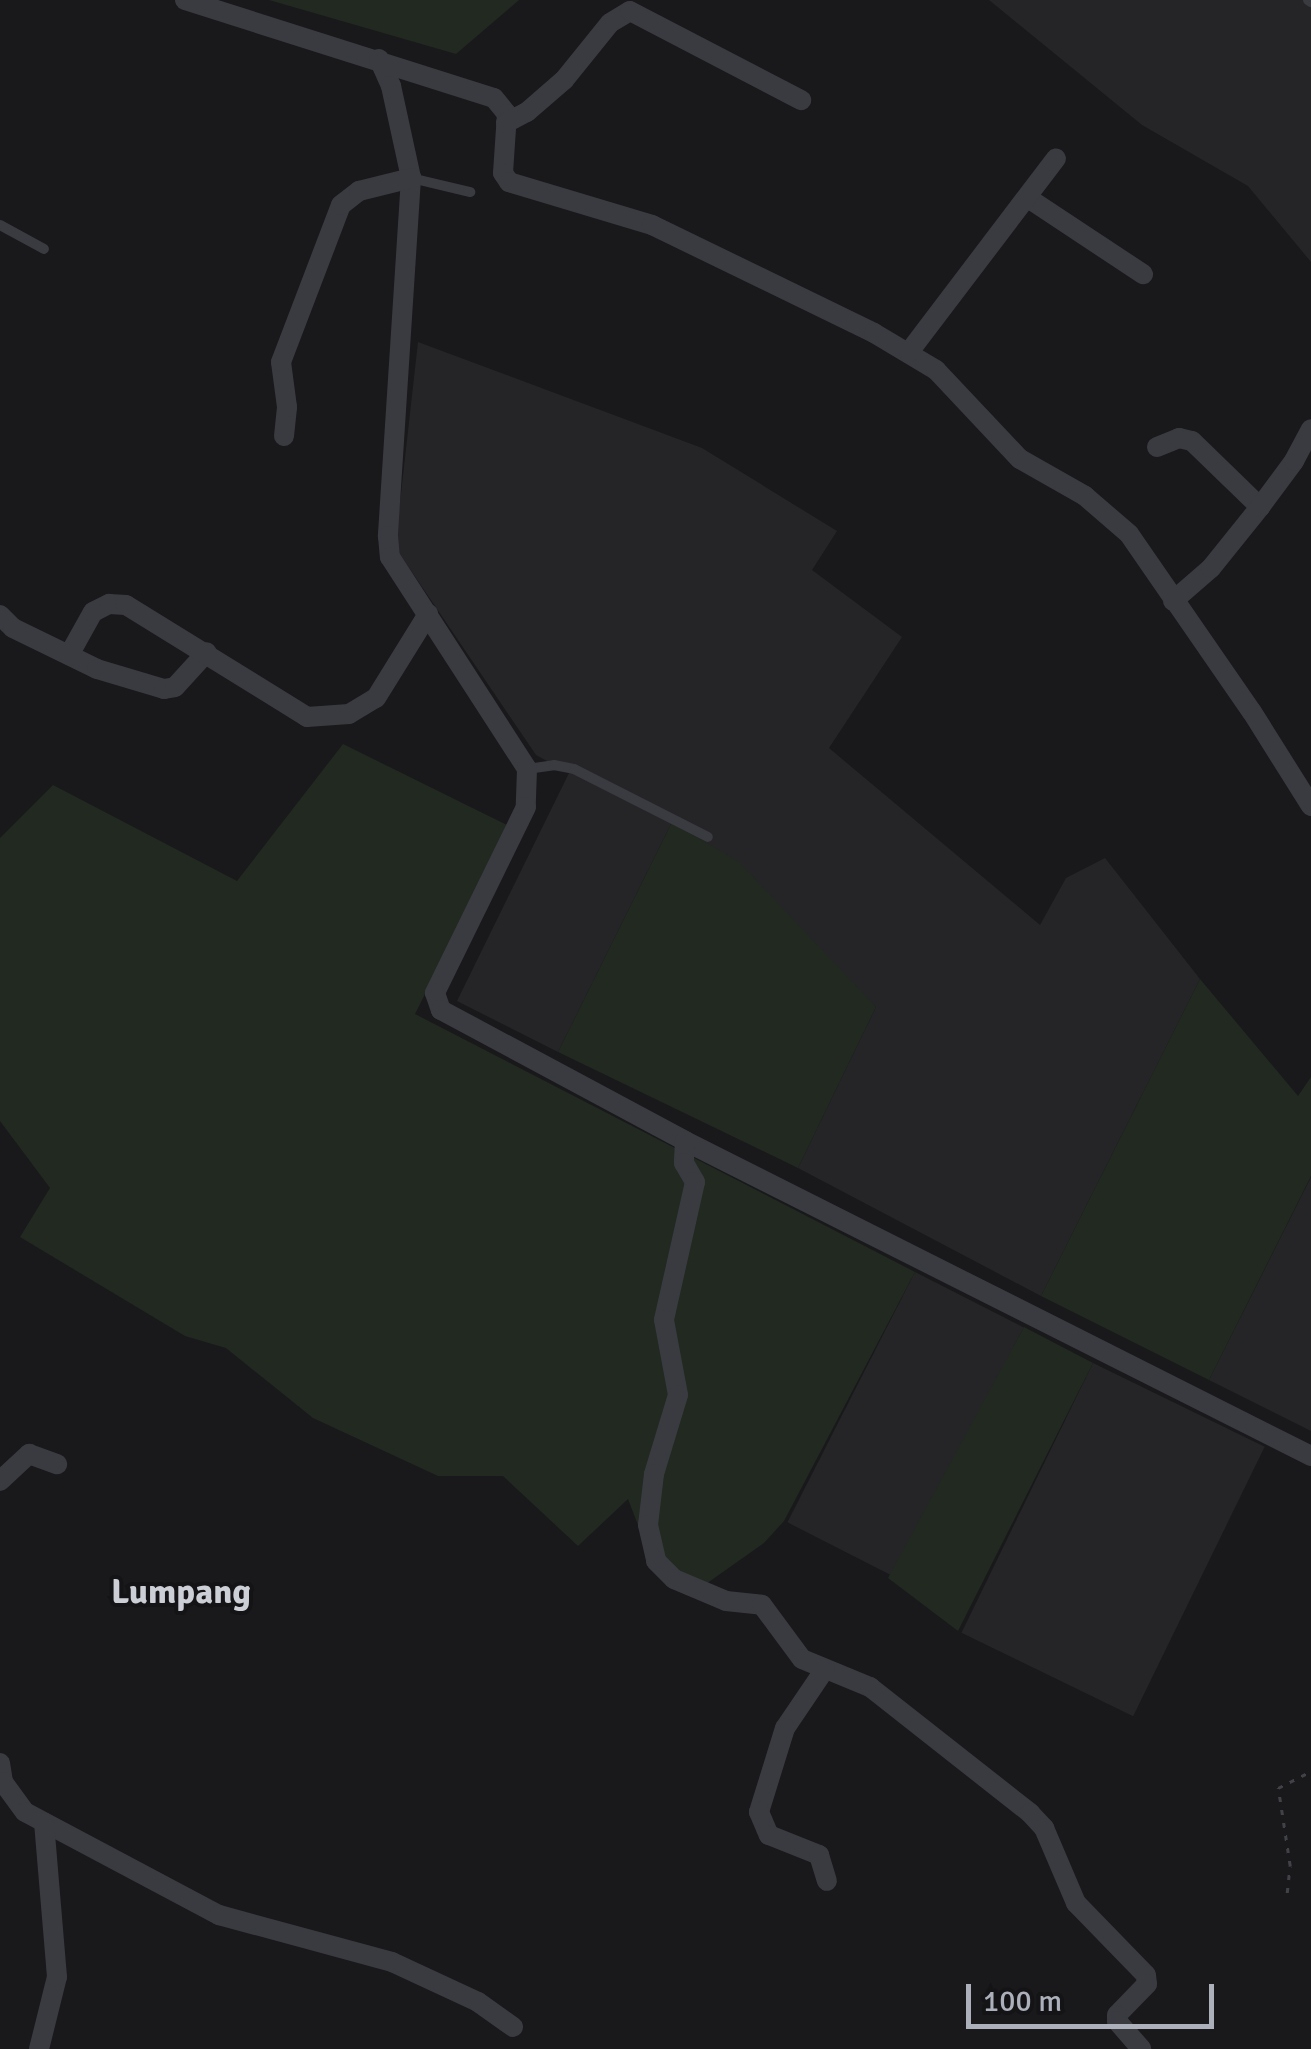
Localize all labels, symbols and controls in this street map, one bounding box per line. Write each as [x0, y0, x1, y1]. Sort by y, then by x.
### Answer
district label: Lumpang [111, 1571, 251, 1613]
scale bar [971, 1964, 1218, 2026]
text: 100 m [983, 1983, 1062, 2020]

